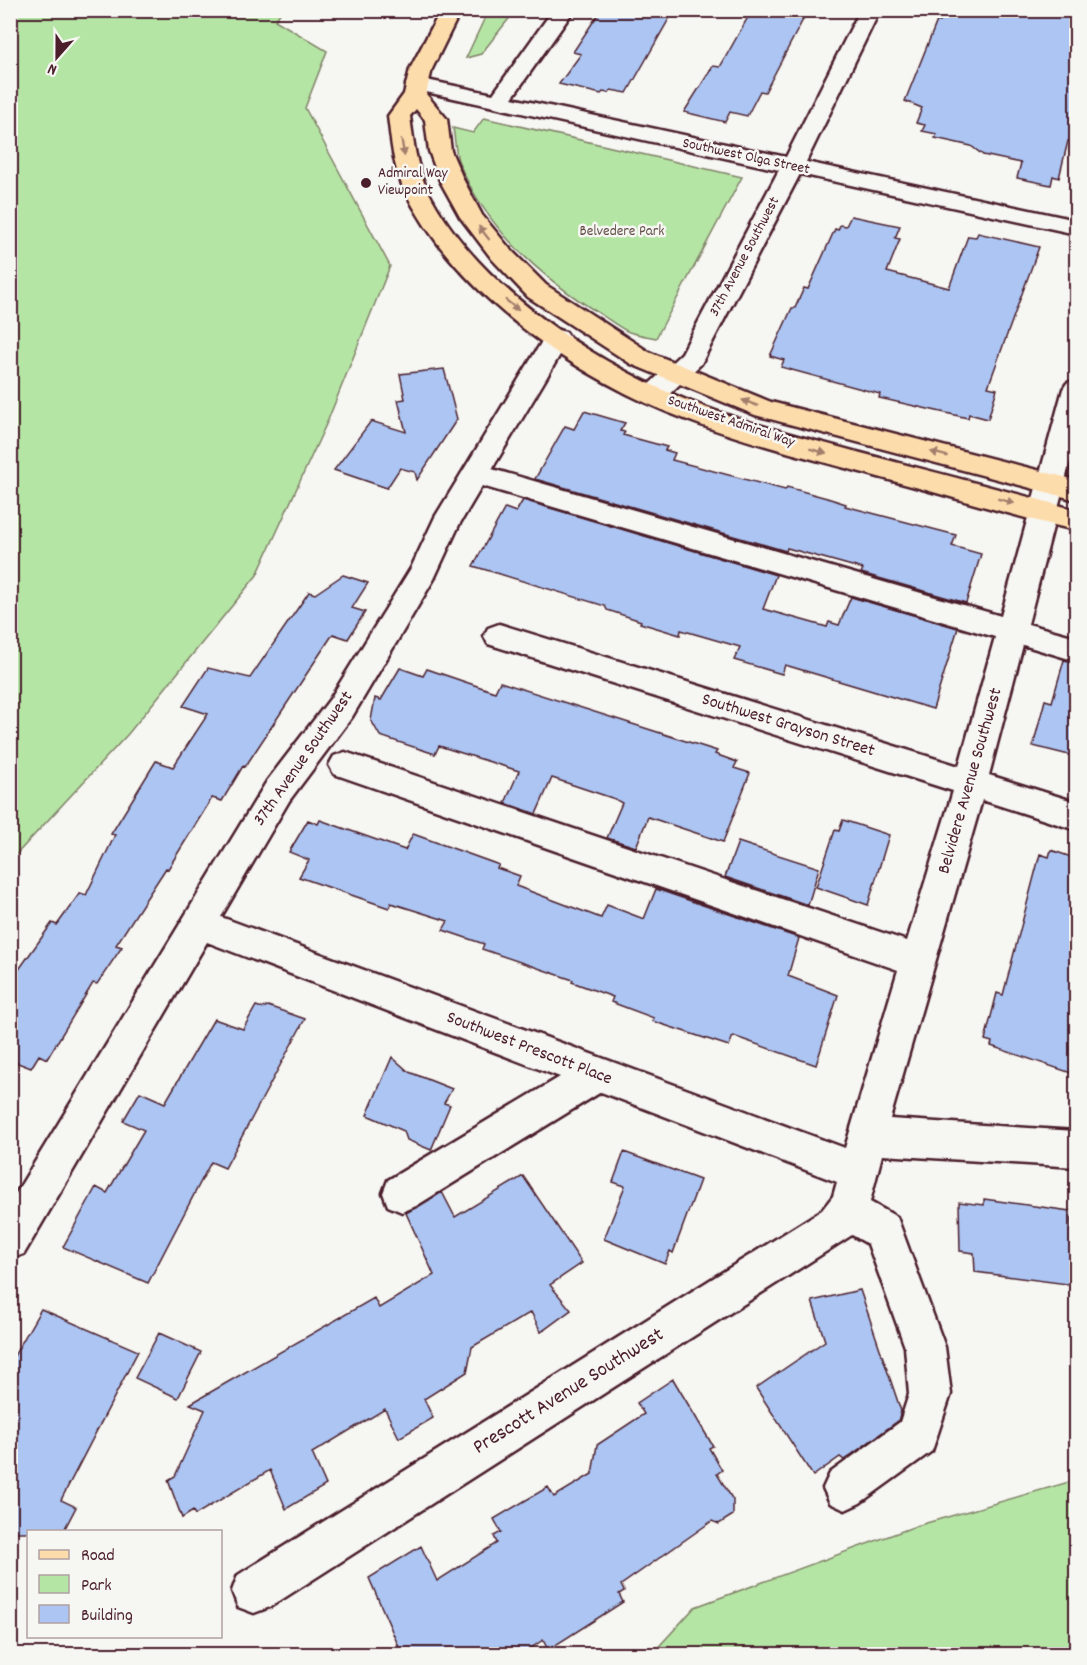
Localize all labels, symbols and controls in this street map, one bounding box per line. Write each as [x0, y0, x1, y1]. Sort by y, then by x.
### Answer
north arrow [27, 27, 87, 87]
text: N [45, 56, 60, 81]
street label: Southwest Olga Street [680, 133, 812, 181]
one-way arrow [399, 139, 408, 158]
place label: Admiral Way Viewpoint [378, 163, 449, 202]
marker: Admiral Way Viewpoint [359, 176, 373, 190]
street label: 37th Avenue Southwest [704, 193, 786, 321]
park label: Belvedere Park [580, 221, 664, 243]
one-way arrow [478, 225, 491, 241]
one-way arrow [504, 299, 520, 312]
street label: Southwest Admiral Way [664, 390, 798, 454]
one-way arrow [741, 398, 759, 408]
one-way arrow [809, 446, 827, 456]
one-way arrow [930, 449, 948, 458]
one-way arrow [997, 497, 1015, 506]
street label: Belvidere Avenue Southwest [932, 685, 1010, 877]
street label: 37th Avenue Southwest [248, 686, 360, 832]
street label: Southwest Grayson Street [698, 688, 878, 764]
street label: Southwest Prescott Place [443, 1006, 615, 1092]
street label: Prescott Avenue Southwest [468, 1321, 671, 1463]
legend [27, 1530, 222, 1638]
text: Road [81, 1544, 115, 1569]
text: Park [81, 1574, 112, 1599]
text: Building [81, 1604, 133, 1629]

